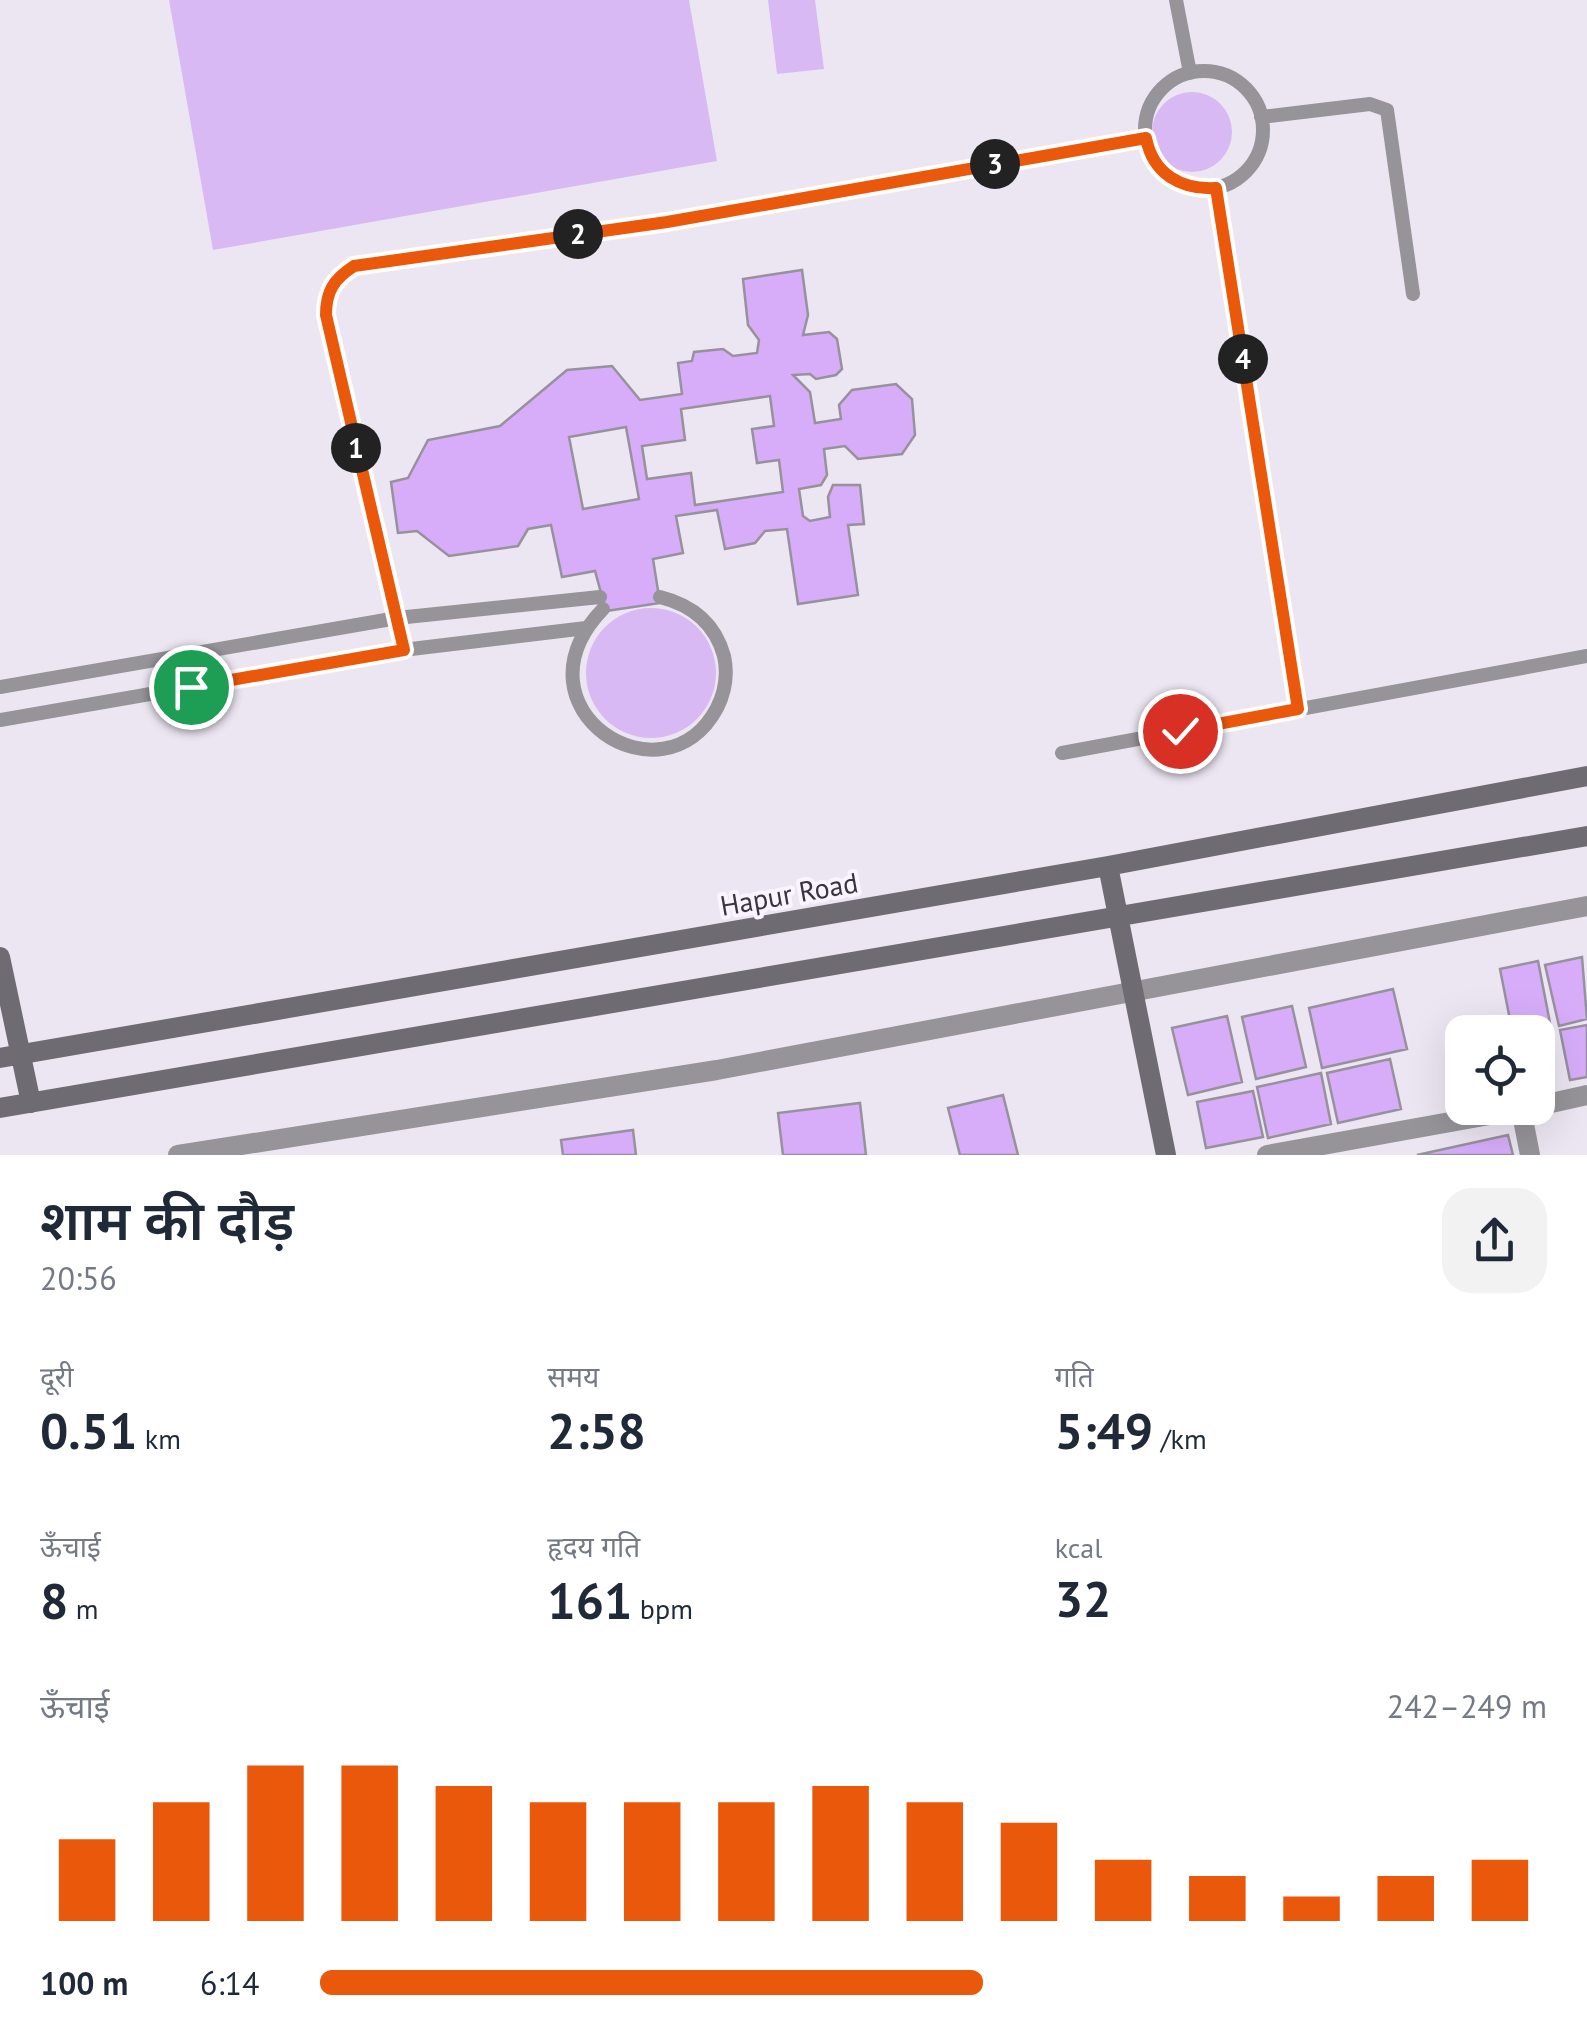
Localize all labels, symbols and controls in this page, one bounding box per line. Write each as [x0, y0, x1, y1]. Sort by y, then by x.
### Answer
pin: 3 [970, 139, 1020, 189]
text: 3 [987, 145, 1003, 182]
pin: 2 [553, 209, 603, 259]
text: 2 [570, 215, 586, 252]
pin: 4 [1218, 334, 1268, 384]
text: 4 [1235, 340, 1251, 377]
pin: 1 [331, 423, 381, 473]
text: 1 [348, 429, 364, 466]
pin [149, 645, 234, 730]
icon: arrive [164, 660, 219, 715]
pin [1138, 689, 1223, 774]
icon: check [1153, 704, 1208, 759]
street label: Hapur Road [717, 863, 861, 924]
map controls [1445, 1015, 1555, 1125]
button: locate [1445, 1015, 1555, 1125]
text: शाम की दौड़ [40, 1184, 294, 1255]
button: share [1442, 1188, 1547, 1293]
text: 20:56 [40, 1257, 117, 1299]
text: दूरी [40, 1358, 74, 1395]
text: समय [547, 1358, 599, 1395]
text: गति [1055, 1358, 1094, 1395]
text: 0.51 [40, 1398, 137, 1463]
text: 2:58 [547, 1398, 646, 1463]
text: 5:49 [1055, 1398, 1153, 1463]
text: km [137, 1420, 181, 1457]
text: /km [1153, 1420, 1207, 1457]
text: ऊँचाई [40, 1528, 101, 1565]
text: हृदय गति [547, 1528, 640, 1565]
text: kcal [1055, 1529, 1102, 1566]
text: 32 [1055, 1566, 1111, 1631]
text: 8 [40, 1568, 68, 1633]
text: 161 [547, 1568, 632, 1633]
text: m [68, 1590, 99, 1627]
text: bpm [632, 1590, 693, 1627]
text: ऊँचाई [40, 1685, 109, 1727]
text: 242–249 m [1387, 1685, 1547, 1727]
text: 100 m [40, 1962, 128, 2004]
text: 6:14 [200, 1962, 259, 2004]

